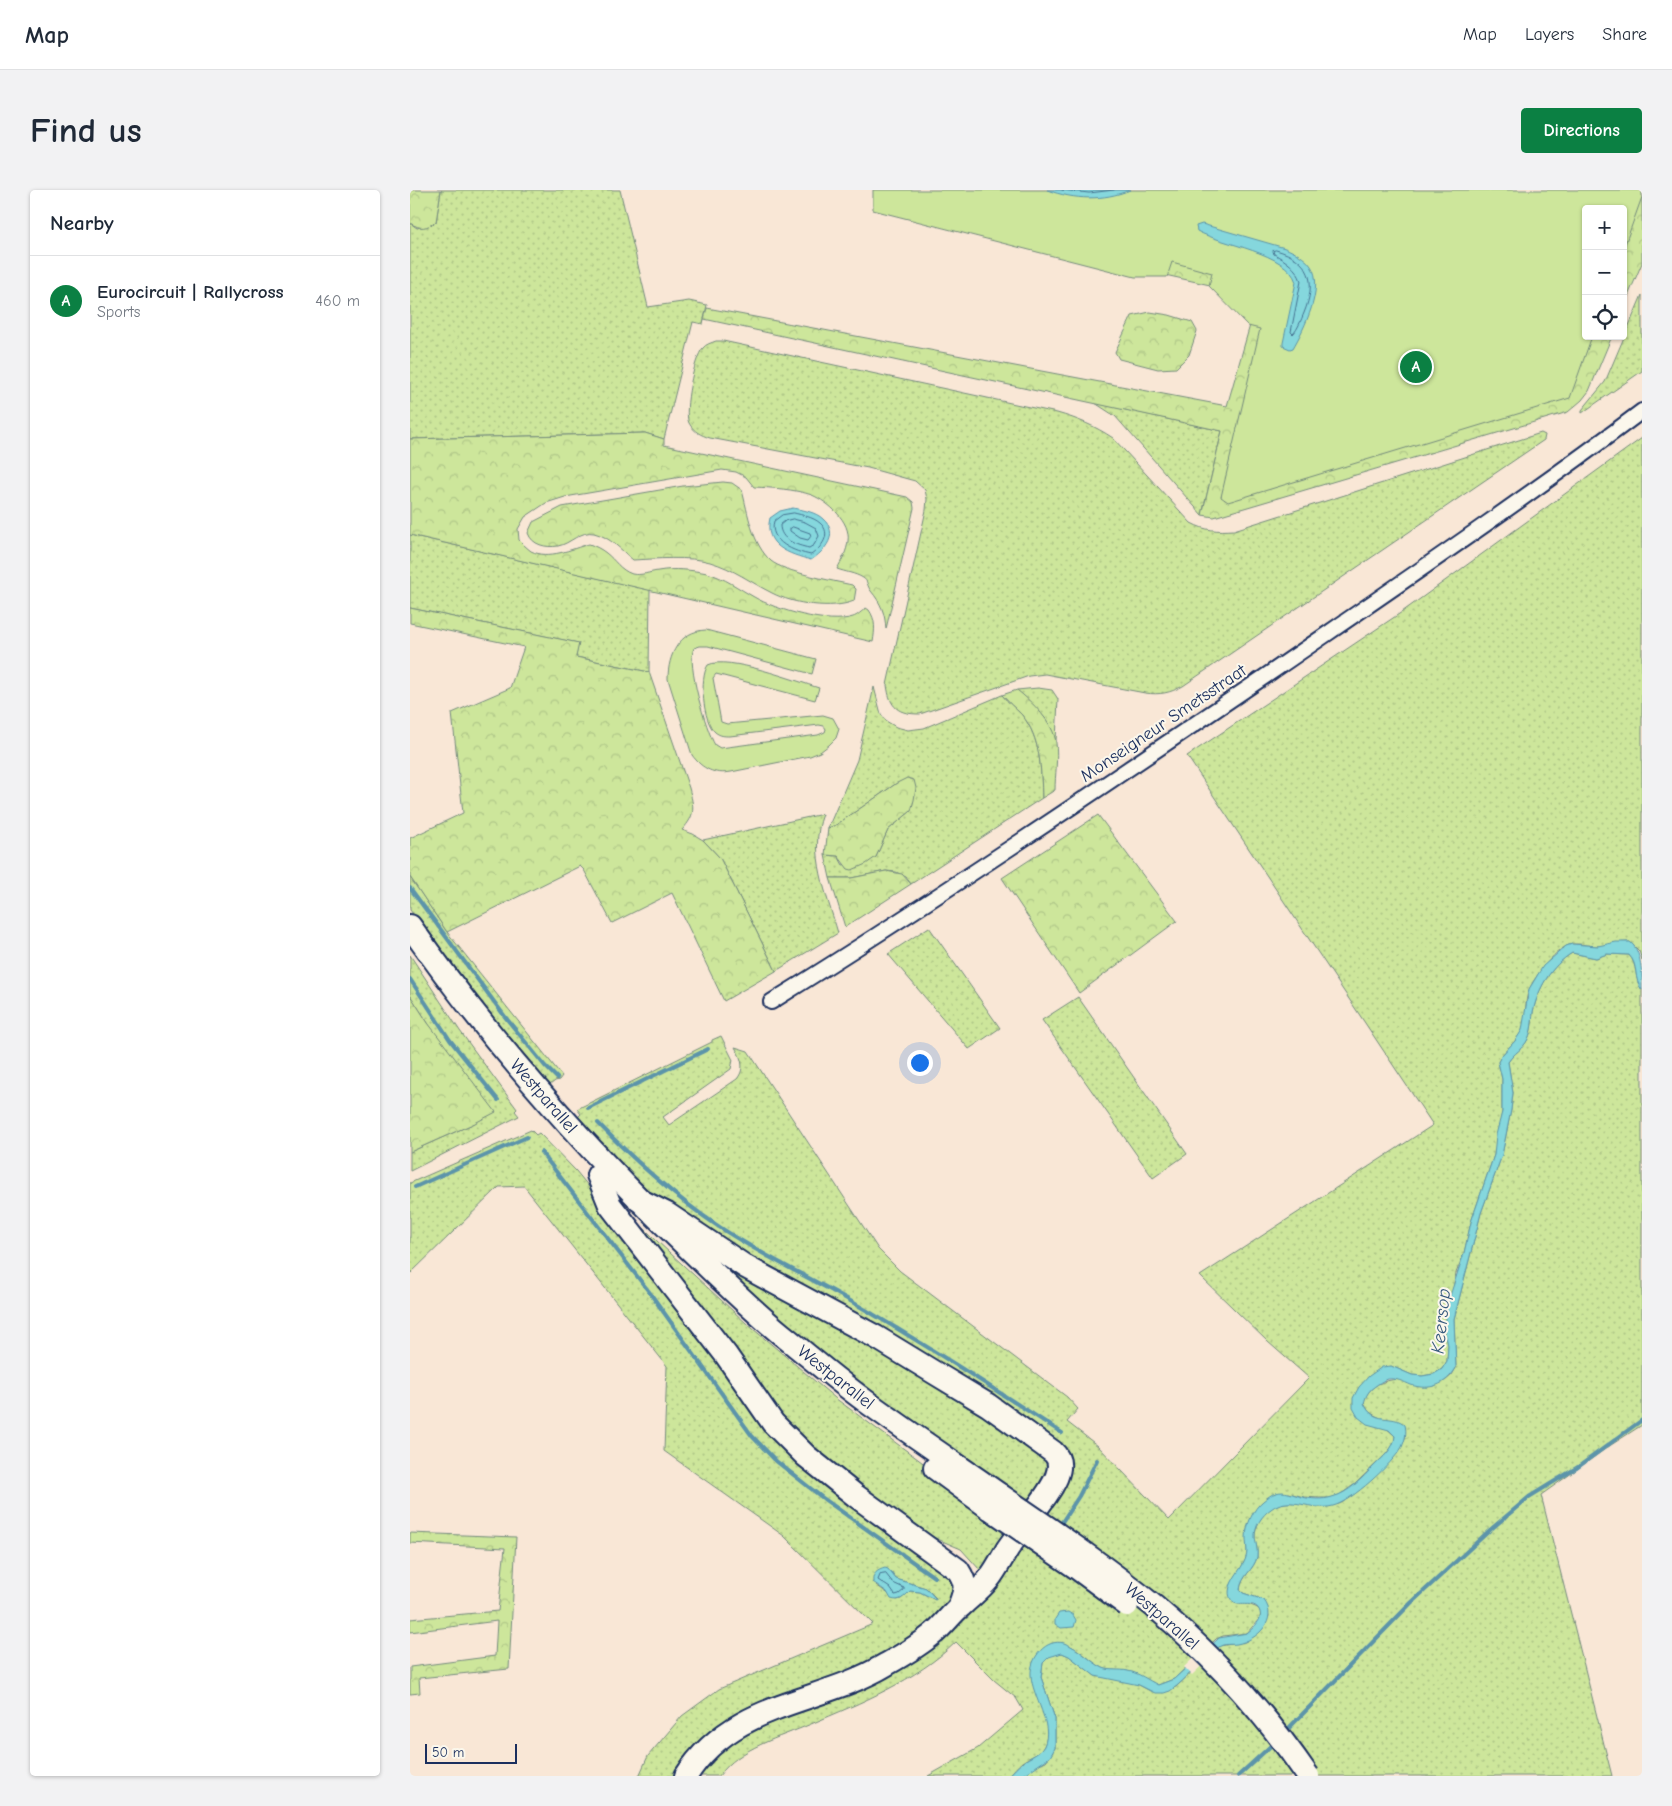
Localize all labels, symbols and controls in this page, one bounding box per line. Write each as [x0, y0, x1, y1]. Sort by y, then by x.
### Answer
text: Map [25, 21, 69, 49]
text: Map [1463, 24, 1497, 45]
text: Layers [1525, 24, 1574, 45]
text: Share [1602, 24, 1647, 45]
button: Directions [1521, 108, 1642, 153]
text: Find us [30, 110, 142, 151]
map controls [1582, 205, 1627, 340]
button: + [1582, 205, 1627, 250]
text: Nearby [50, 211, 114, 235]
button: − [1582, 250, 1627, 295]
text: Eurocircuit | Rallycross [97, 281, 284, 303]
text: A [62, 292, 70, 310]
text: 460 m [315, 292, 360, 310]
button: locate [1582, 295, 1627, 340]
text: Sports [97, 303, 140, 321]
pin: A [1400, 348, 1432, 386]
street label: Monseigneur Smetsstraat [1076, 660, 1251, 787]
your location [907, 1050, 933, 1076]
street label: Westparallel [506, 1055, 582, 1138]
water label: Keersop [1427, 1287, 1455, 1355]
street label: Westparallel [793, 1341, 878, 1414]
street label: Westparallel [1120, 1578, 1203, 1654]
scale bar [425, 1741, 518, 1764]
text: 50 m [432, 1744, 464, 1761]

